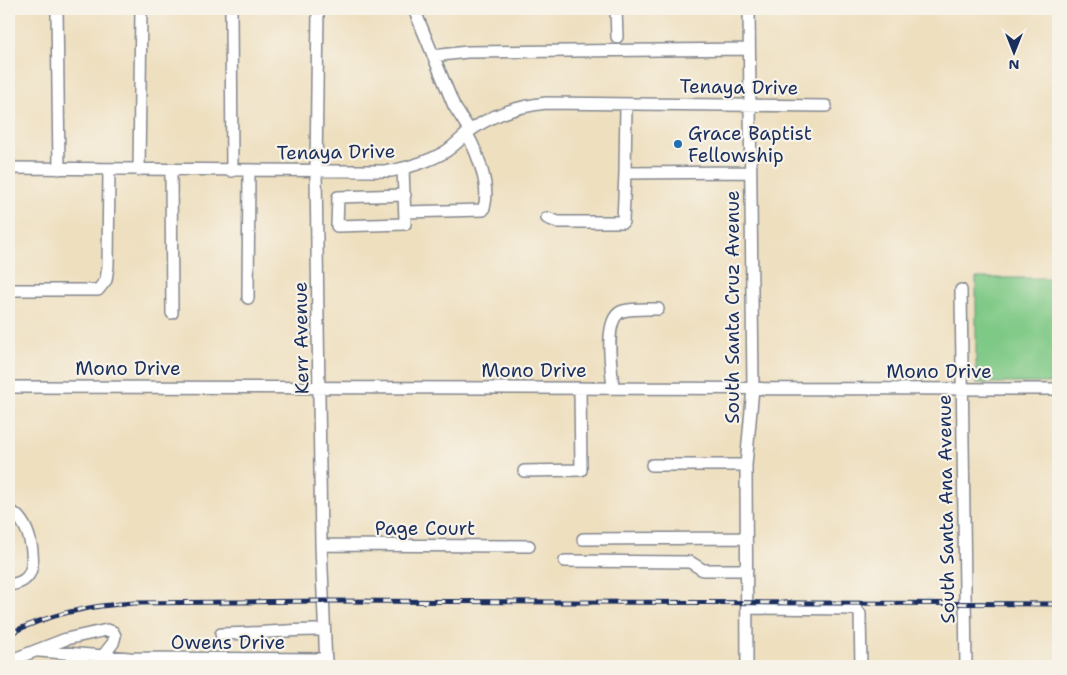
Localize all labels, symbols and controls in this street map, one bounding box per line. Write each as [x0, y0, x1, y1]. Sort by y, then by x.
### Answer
north arrow [990, 28, 1040, 78]
text: N [1008, 56, 1020, 74]
street label: Tenaya Drive [679, 73, 799, 101]
place label: Grace Baptist Fellowship [688, 121, 812, 168]
street label: Tenaya Drive [276, 138, 396, 166]
marker: Grace Baptist Fellowship [672, 138, 684, 150]
street label: South Santa Cruz Avenue [720, 190, 745, 424]
street label: Kerr Avenue [288, 281, 314, 395]
street label: Mono Drive [75, 356, 181, 381]
street label: Mono Drive [481, 358, 587, 383]
street label: Mono Drive [886, 359, 992, 384]
street label: South Santa Ana Avenue [932, 394, 960, 624]
street label: Page Court [375, 516, 475, 541]
street label: Owens Drive [171, 630, 285, 655]

